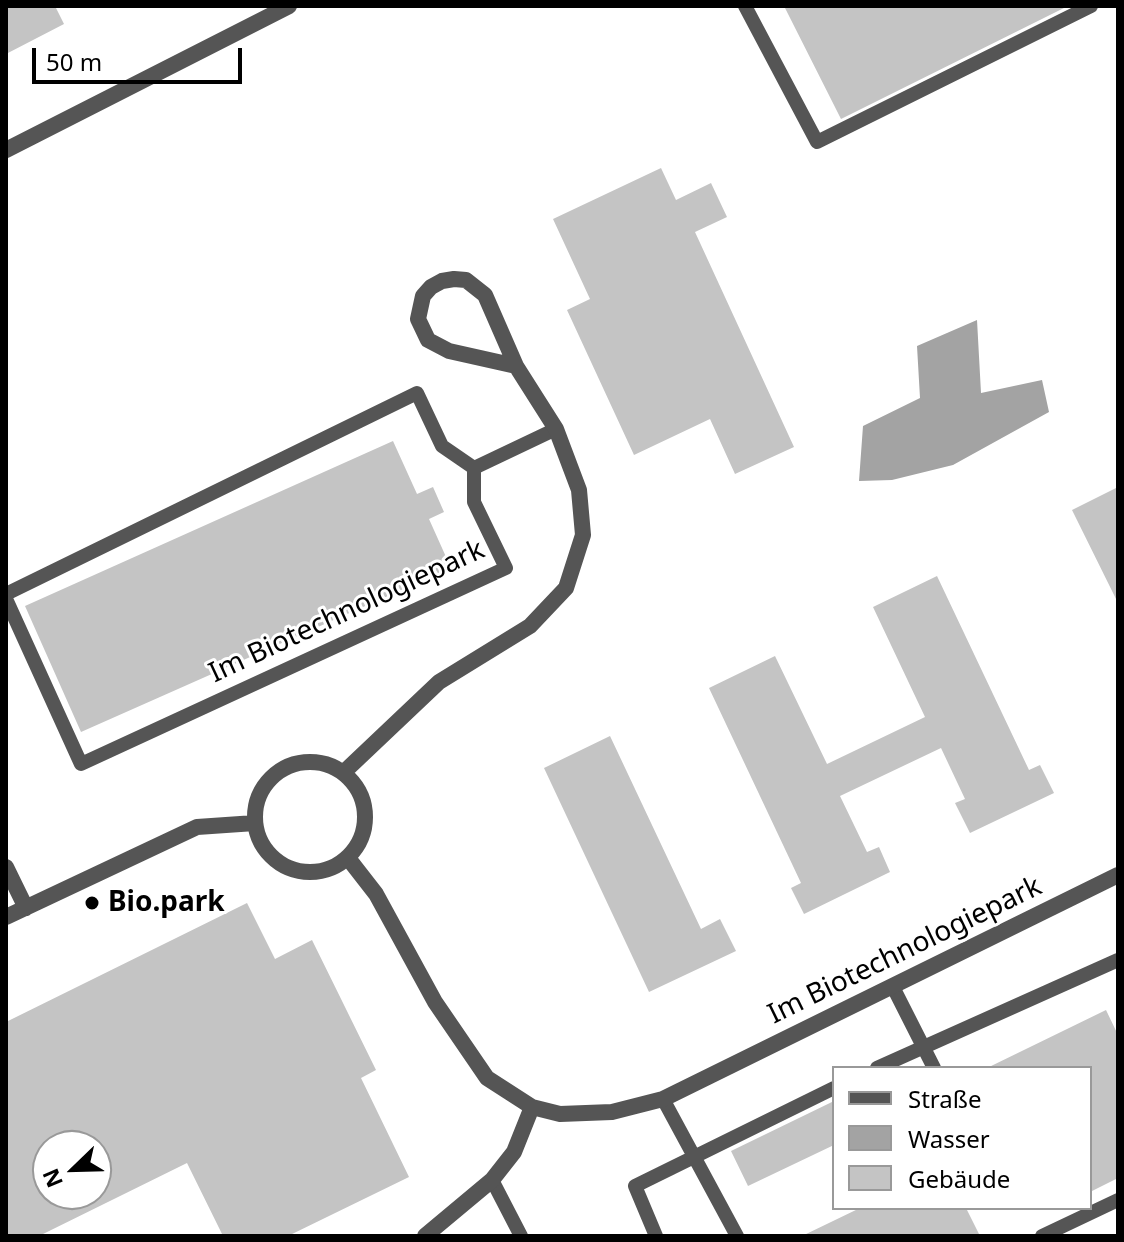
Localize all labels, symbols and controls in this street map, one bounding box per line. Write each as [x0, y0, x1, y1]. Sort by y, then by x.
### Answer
scale bar [36, 32, 246, 82]
text: 50 m [46, 45, 102, 78]
street label: Im Biotechnologiepark [204, 533, 490, 691]
street label: Im Biotechnologiepark [763, 870, 1047, 1032]
place label: Bio.park [108, 886, 225, 920]
marker: Bio.park [83, 894, 101, 912]
legend [832, 1066, 1092, 1210]
text: Straße [908, 1082, 981, 1115]
text: Wasser [908, 1122, 990, 1155]
north arrow [32, 1130, 112, 1210]
text: Gebäude [908, 1162, 1010, 1195]
text: N [34, 1165, 69, 1193]

